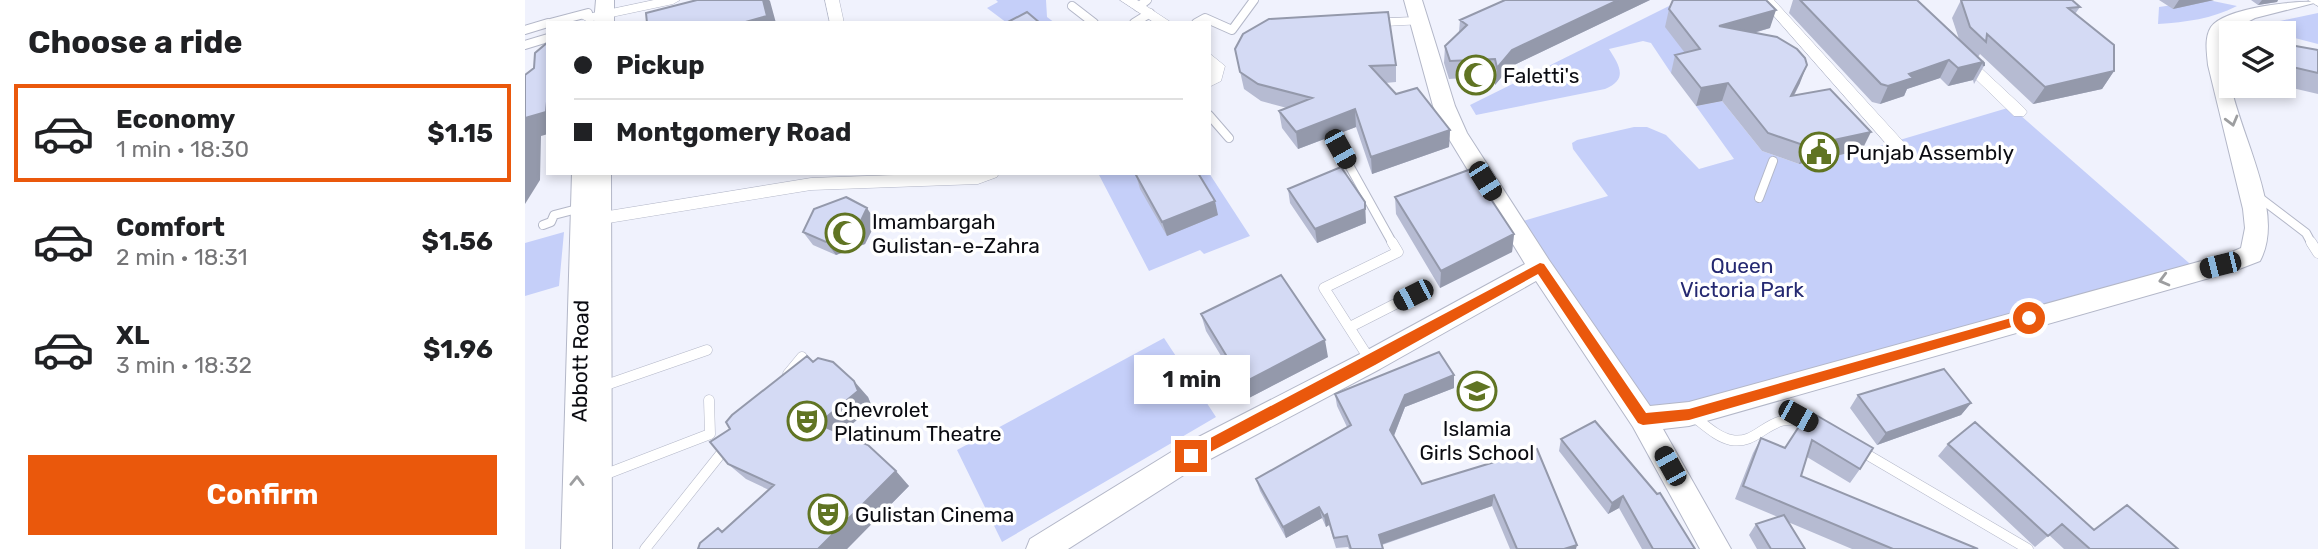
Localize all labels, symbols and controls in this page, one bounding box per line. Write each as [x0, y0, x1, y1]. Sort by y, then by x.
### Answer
map controls [2219, 21, 2296, 98]
button: layers [2219, 21, 2296, 98]
text: Choose a ride [28, 23, 242, 61]
text: Pickup [616, 50, 705, 81]
mosque icon: Faletti's [1455, 54, 1497, 96]
place label: Faletti's [1503, 63, 1579, 88]
icon: car [32, 102, 95, 165]
text: Economy [116, 104, 235, 135]
one-way arrow [2224, 115, 2238, 127]
text: Montgomery Road [616, 117, 851, 148]
text: $1.15 [427, 118, 493, 149]
car [1321, 126, 1360, 172]
public building icon: Punjab Assembly [1798, 131, 1840, 173]
text: 1 min · 18:30 [116, 135, 249, 163]
place label: Punjab Assembly [1846, 140, 2014, 165]
car [1465, 158, 1506, 204]
place label: Imambargah Gulistan-e-Zahra [872, 209, 1040, 258]
icon: car [32, 210, 95, 273]
text: Comfort [116, 212, 225, 243]
mosque icon: Imambargah Gulistan-e-Zahra [824, 212, 866, 254]
text: $1.56 [422, 226, 493, 257]
text: 2 min · 18:31 [116, 243, 248, 271]
car [2198, 250, 2243, 280]
park label: Queen Victoria Park [1680, 253, 1804, 302]
one-way arrow [2159, 272, 2171, 287]
car [1390, 276, 1437, 314]
street label: Abbott Road [566, 300, 594, 422]
route start [2013, 302, 2045, 334]
icon: car [32, 318, 95, 381]
text: XL [116, 320, 149, 351]
text: $1.96 [423, 334, 493, 365]
text: 3 min · 18:32 [116, 351, 252, 379]
callout: 1 min [1133, 354, 1249, 404]
text: 1 min [1163, 365, 1221, 393]
school or university icon: Islamia Girls School [1456, 370, 1498, 412]
place label: Chevrolet Platinum Theatre [834, 397, 1002, 446]
car [1775, 397, 1822, 435]
theatre icon: Chevrolet Platinum Theatre [786, 400, 828, 442]
place label: Islamia Girls School [1420, 416, 1534, 465]
route end [1175, 440, 1207, 472]
car [1651, 443, 1690, 489]
button: Confirm [28, 455, 497, 535]
one-way arrow [569, 475, 585, 486]
theatre icon: Gulistan Cinema [807, 493, 849, 535]
place label: Gulistan Cinema [855, 502, 1014, 527]

